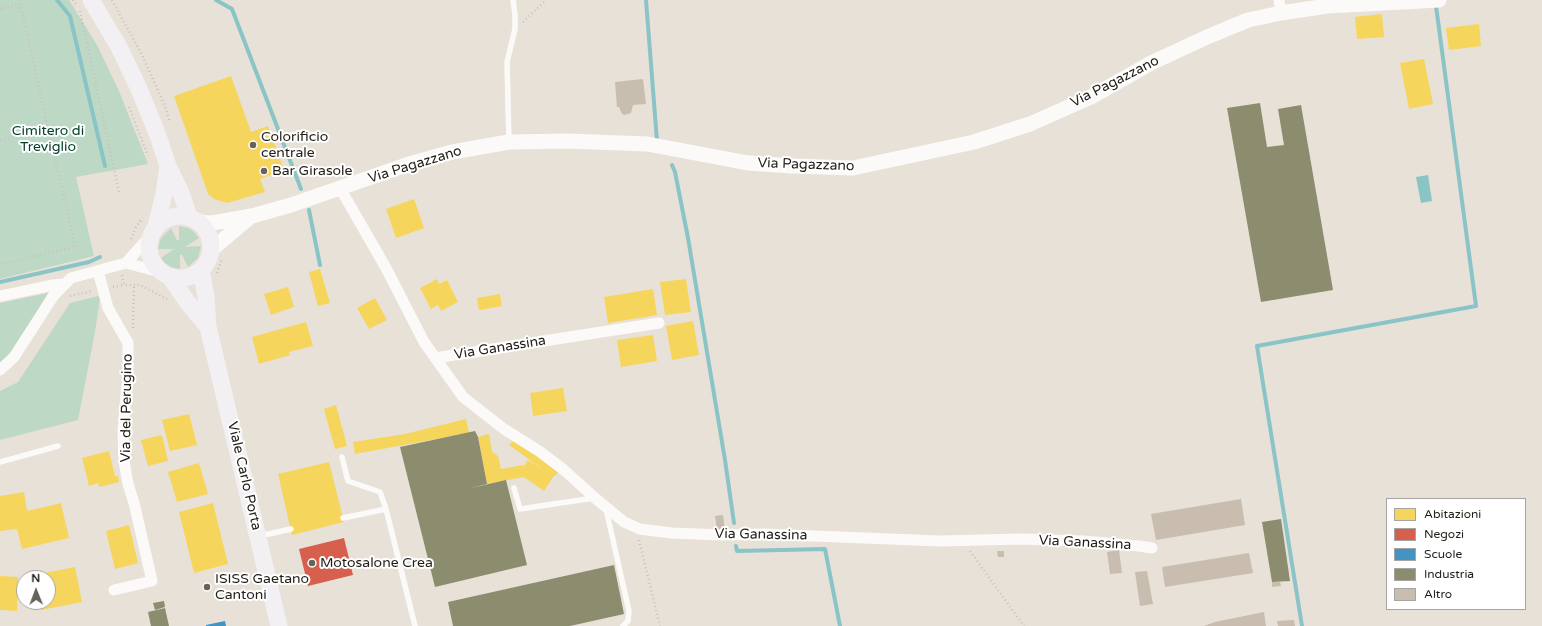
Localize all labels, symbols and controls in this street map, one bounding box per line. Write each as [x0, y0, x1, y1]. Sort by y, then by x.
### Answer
street label: Via Pagazzano [1068, 52, 1162, 112]
park label: Cimitero di Treviglio [12, 123, 84, 156]
place label: Colorificio centrale [261, 129, 328, 162]
marker: Colorificio centrale [248, 140, 258, 150]
street label: Via Pagazzano [366, 143, 464, 187]
street label: Via Pagazzano [757, 155, 855, 175]
place label: Bar Girasole [272, 163, 353, 179]
marker: Bar Girasole [259, 166, 269, 176]
street label: Via Ganassina [453, 332, 547, 364]
street label: Via del Perugino [118, 353, 136, 463]
street label: Viale Carlo Porta [223, 420, 265, 532]
legend [1386, 498, 1526, 610]
text: Abitazioni [1424, 507, 1481, 521]
street label: Via Ganassina [714, 526, 808, 544]
text: Negozi [1424, 527, 1464, 541]
street label: Via Ganassina [1038, 532, 1132, 554]
text: Scuole [1424, 547, 1462, 561]
place label: Motosalone Crea [320, 555, 433, 571]
marker: Motosalone Crea [307, 558, 317, 568]
text: Industria [1424, 567, 1474, 581]
north arrow [16, 570, 56, 610]
place label: ISISS Gaetano Cantoni [215, 571, 309, 604]
text: N [31, 572, 40, 585]
marker: ISISS Gaetano Cantoni [202, 582, 212, 592]
text: Altro [1424, 587, 1452, 601]

